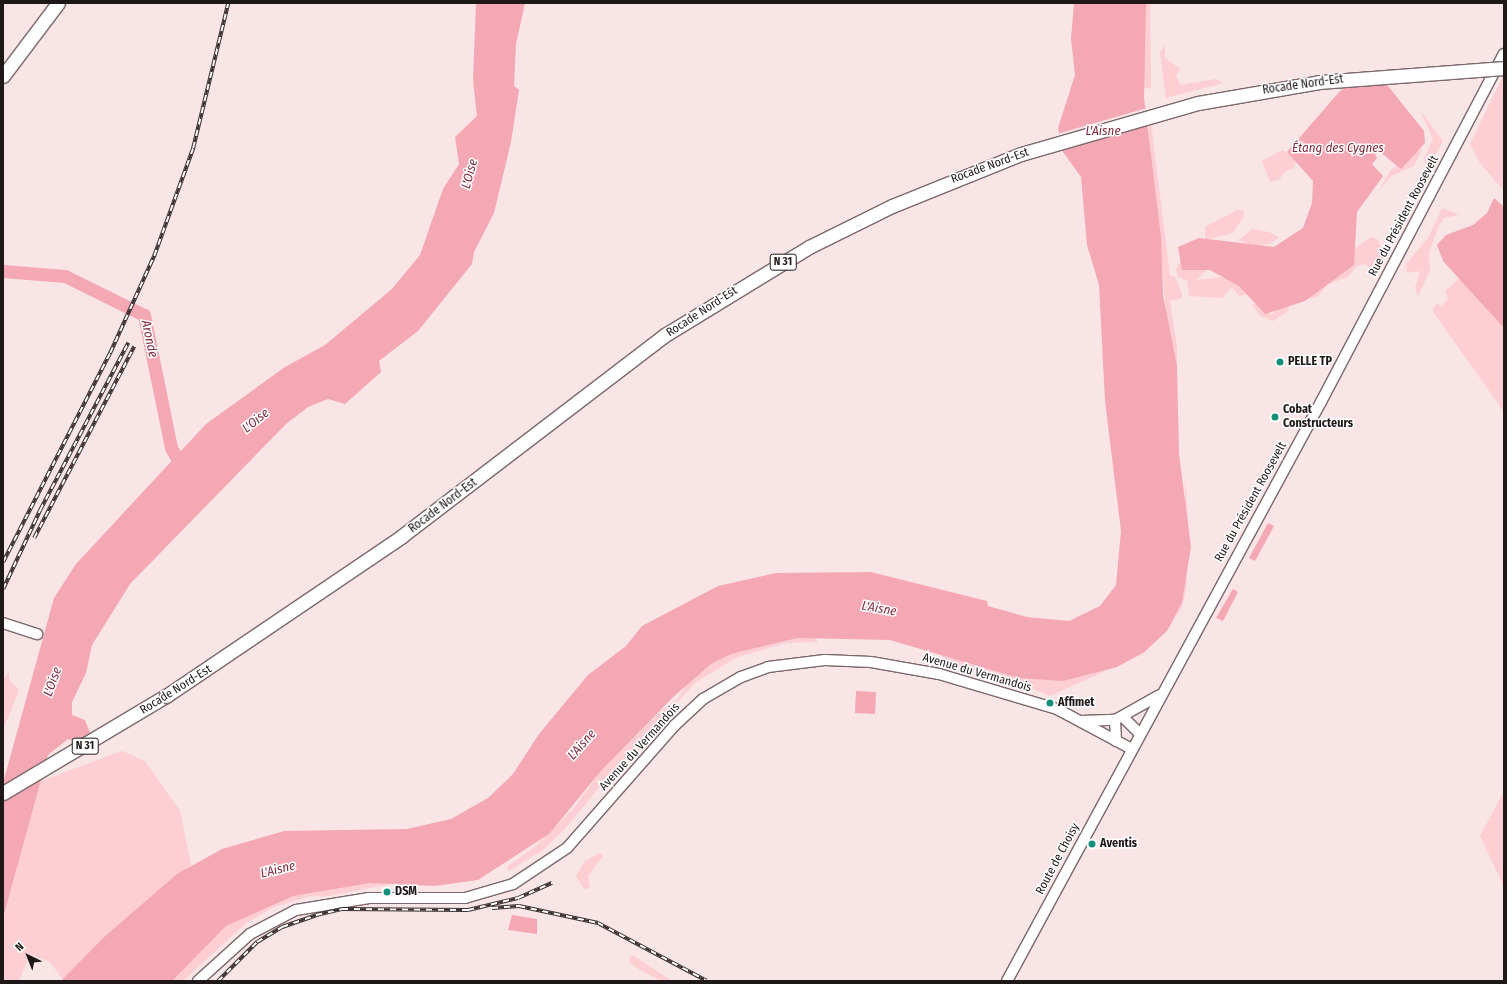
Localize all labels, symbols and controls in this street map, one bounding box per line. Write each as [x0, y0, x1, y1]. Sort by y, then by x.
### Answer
street label: Rocade Nord-Est [1262, 72, 1344, 98]
water label: L'Aisne [1085, 123, 1121, 139]
water label: Étang des Cygnes [1292, 140, 1384, 156]
street label: Rocade Nord-Est [949, 145, 1031, 187]
street label: Rue du Président Roosevelt [1366, 153, 1442, 279]
water label: L'Oise [459, 157, 481, 191]
road number: N 31 [769, 253, 797, 271]
street label: Rocade Nord-Est [664, 284, 740, 340]
water label: Aronde [137, 319, 161, 359]
place label: PELLE TP [1288, 355, 1332, 369]
marker: PELLE TP [1275, 357, 1285, 367]
place label: Cobat Constructeurs [1283, 403, 1353, 431]
water label: L'Oise [239, 405, 273, 437]
marker: Cobat Constructeurs [1270, 412, 1280, 422]
street label: Rue du Président Roosevelt [1212, 440, 1290, 564]
street label: Rocade Nord-Est [406, 476, 480, 536]
water label: L'Aisne [860, 598, 898, 620]
street label: Avenue du Vermandois [921, 651, 1033, 695]
street label: Rocade Nord-Est [138, 662, 214, 718]
water label: L'Oise [41, 665, 65, 699]
place label: Affimet [1058, 696, 1095, 710]
marker: Affimet [1045, 698, 1055, 708]
street label: Avenue du Vermandois [597, 700, 683, 794]
water label: L'Aisne [565, 727, 599, 763]
road number: N 31 [71, 737, 99, 755]
street label: Route de Choisy [1033, 821, 1083, 897]
place label: Aventis [1100, 837, 1137, 851]
marker: Aventis [1087, 839, 1097, 849]
water label: L'Aisne [259, 858, 297, 882]
place label: DSM [395, 885, 417, 899]
marker: DSM [382, 887, 392, 897]
north arrow [8, 936, 48, 976]
text: N [13, 940, 26, 954]

